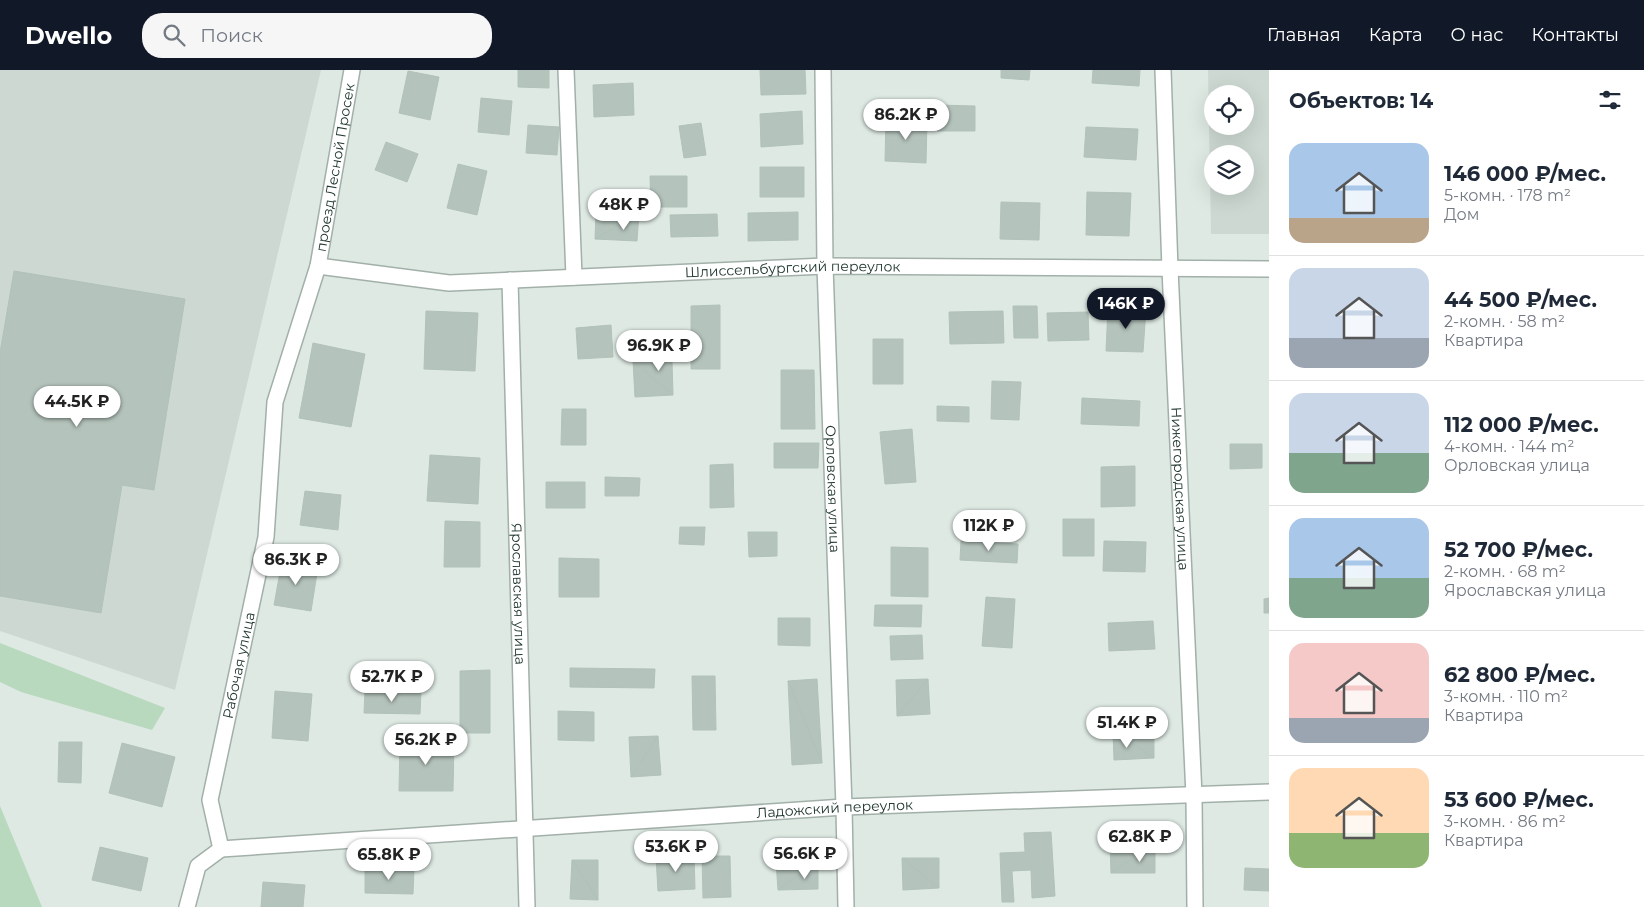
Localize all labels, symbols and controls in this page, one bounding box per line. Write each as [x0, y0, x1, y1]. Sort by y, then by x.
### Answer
search box [142, 13, 492, 58]
text: Dwello [25, 21, 112, 50]
icon: search [160, 21, 188, 49]
text: Поиск [200, 24, 263, 47]
text: Главная [1267, 24, 1341, 46]
text: Карта [1369, 24, 1423, 46]
text: О нас [1451, 24, 1503, 46]
text: Контакты [1531, 24, 1619, 46]
street label: проезд Лесной Просек [312, 82, 359, 253]
map controls [1204, 85, 1254, 195]
button: locate [1204, 85, 1254, 135]
icon: filters [1596, 86, 1624, 114]
text: Объектов: 14 [1289, 88, 1433, 113]
pin: 86.2K ₽ [860, 98, 952, 141]
text: 86.2K ₽ [874, 105, 938, 124]
button: layers [1204, 145, 1254, 195]
text: 146 000 ₽/мес. [1444, 161, 1606, 186]
icon: home [1329, 163, 1389, 223]
text: 5-комн. · 178 m² [1444, 186, 1571, 205]
pin: 48K ₽ [589, 189, 659, 231]
text: 48K ₽ [599, 195, 649, 214]
text: Дом [1444, 205, 1479, 224]
street label: Шлиссельбургский переулок [684, 257, 901, 281]
text: 44 500 ₽/мес. [1444, 287, 1597, 312]
pin: 146K ₽ [1085, 288, 1167, 330]
icon: home [1329, 288, 1389, 348]
text: 146K ₽ [1098, 294, 1154, 313]
text: 2-комн. · 58 m² [1444, 312, 1565, 331]
pin: 96.9K ₽ [613, 330, 705, 372]
text: Квартира [1444, 331, 1524, 350]
text: 96.9K ₽ [627, 336, 691, 355]
pin: 44.5K ₽ [31, 386, 123, 428]
text: 44.5K ₽ [45, 392, 109, 411]
street label: Нижегородская улица [1167, 406, 1193, 571]
text: 112 000 ₽/мес. [1444, 412, 1599, 437]
icon: home [1329, 413, 1389, 473]
street label: Орловская улица [822, 425, 844, 553]
text: 4-комн. · 144 m² [1444, 437, 1574, 456]
text: Орловская улица [1444, 456, 1590, 475]
pin: 112K ₽ [948, 510, 1030, 552]
text: 112K ₽ [964, 516, 1014, 535]
street label: Ярославская улица [508, 523, 529, 665]
text: 52 700 ₽/мес. [1444, 537, 1593, 562]
icon: home [1329, 538, 1389, 598]
pin: 86.3K ₽ [250, 544, 342, 586]
text: 86.3K ₽ [264, 550, 328, 569]
text: 2-комн. · 68 m² [1444, 562, 1566, 581]
text: Ярославская улица [1444, 581, 1606, 600]
street label: Рабочая улица [219, 610, 259, 720]
pin: 52.7K ₽ [346, 660, 438, 703]
text: 62 800 ₽/мес. [1444, 662, 1595, 687]
icon: home [1329, 663, 1389, 723]
text: 52.7K ₽ [361, 667, 423, 686]
text: 3-комн. · 110 m² [1444, 687, 1568, 706]
pin: 51.4K ₽ [1081, 706, 1173, 749]
text: Квартира [1444, 706, 1524, 725]
text: 51.4K ₽ [1097, 713, 1157, 732]
pin: 56.2K ₽ [380, 724, 472, 766]
text: 56.2K ₽ [395, 730, 457, 749]
text: 53 600 ₽/мес. [1444, 787, 1594, 812]
icon: home [1329, 788, 1389, 848]
street label: Ладожский переулок [756, 796, 913, 822]
text: 3-комн. · 86 m² [1444, 812, 1566, 831]
pin: 62.8K ₽ [1094, 820, 1186, 863]
text: 62.8K ₽ [1108, 827, 1172, 846]
pin: 53.6K ₽ [630, 830, 722, 873]
text: Квартира [1444, 831, 1524, 850]
text: 53.6K ₽ [645, 837, 707, 856]
pin: 65.8K ₽ [343, 838, 435, 881]
pin: 56.6K ₽ [759, 838, 851, 880]
text: 56.6K ₽ [774, 844, 836, 863]
text: 65.8K ₽ [357, 845, 421, 864]

